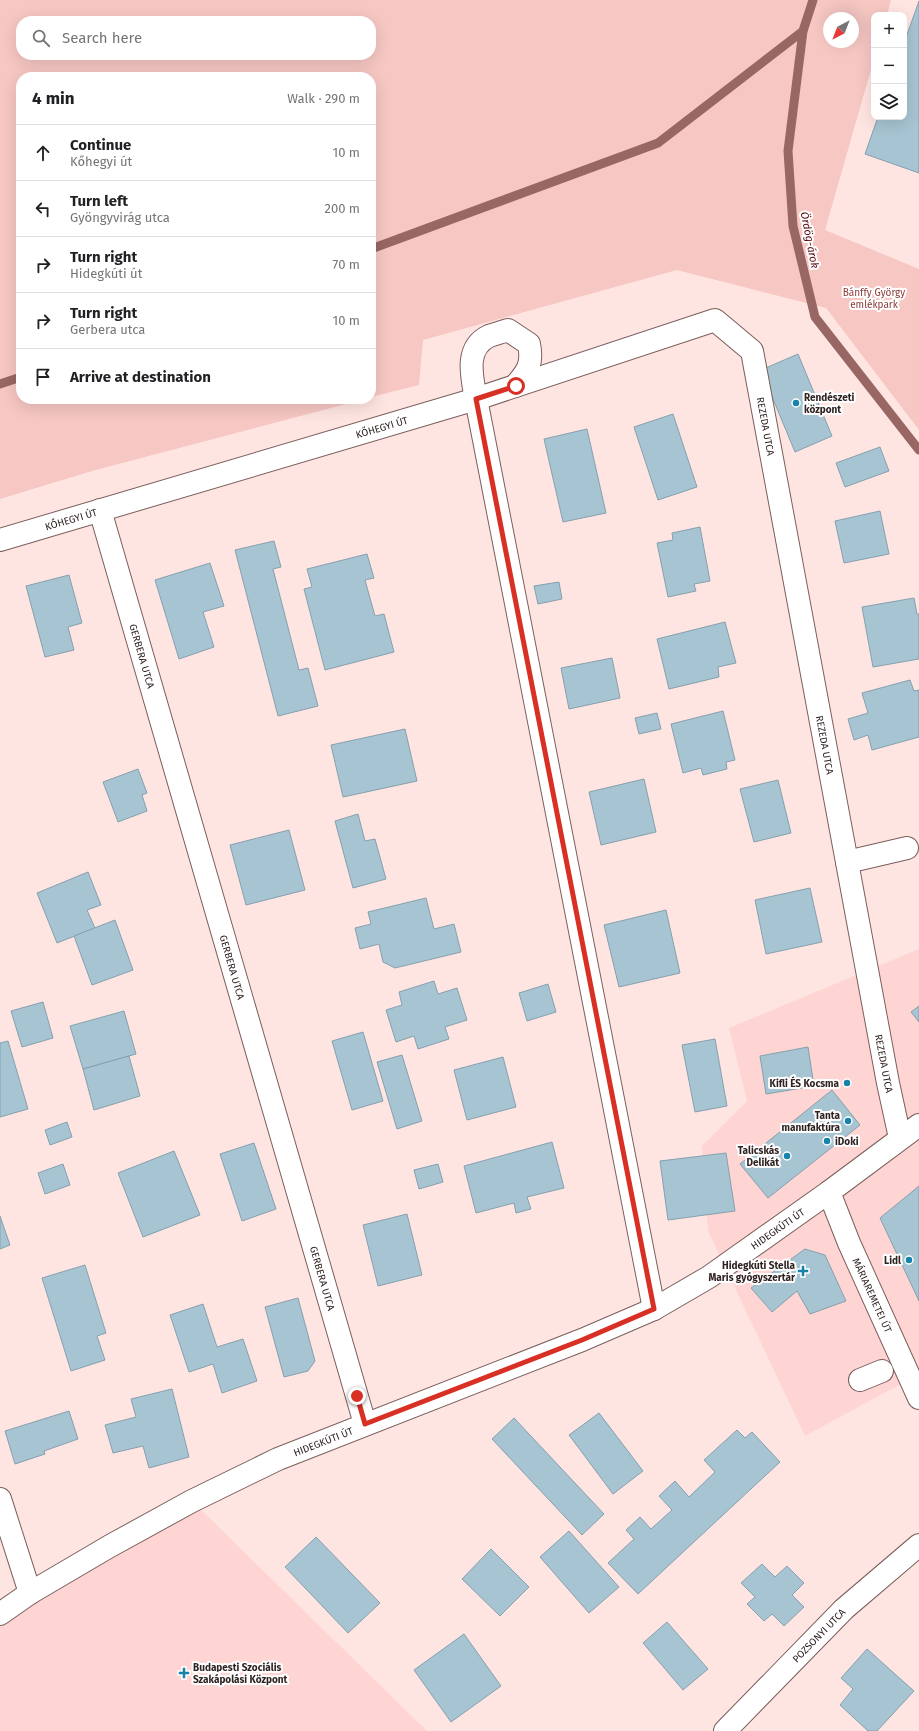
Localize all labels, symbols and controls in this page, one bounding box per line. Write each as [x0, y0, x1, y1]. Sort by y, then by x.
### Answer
north arrow [823, 12, 859, 48]
map controls [871, 12, 907, 120]
button: + [871, 12, 907, 48]
search box [16, 16, 376, 60]
icon: search [30, 27, 52, 49]
text: Search here [62, 29, 142, 47]
button: − [871, 48, 907, 84]
button: layers [871, 84, 907, 120]
text: 4 min [32, 88, 75, 109]
text: Walk · 290 m [287, 91, 360, 106]
text: Continue [70, 136, 131, 154]
icon: ahead [32, 142, 54, 164]
text: 10 m [333, 145, 360, 160]
text: Kőhegyi út [70, 154, 132, 169]
text: Turn left [70, 192, 128, 210]
icon: left [32, 198, 54, 220]
text: 200 m [324, 201, 360, 216]
text: Gyöngyvirág utca [70, 210, 170, 225]
water label: Ördög-árok [798, 210, 822, 270]
text: Turn right [70, 248, 137, 266]
icon: right [32, 254, 54, 276]
text: 70 m [333, 257, 360, 272]
text: Hidegkúti út [70, 266, 142, 281]
park label: Bánffy György emlékpark [843, 287, 905, 311]
text: Turn right [70, 304, 137, 322]
icon: right [32, 310, 54, 332]
text: 10 m [333, 313, 360, 328]
text: Gerbera utca [70, 322, 145, 337]
icon: arrive [32, 366, 54, 388]
text: Arrive at destination [70, 368, 211, 386]
route start [507, 377, 525, 395]
place label: Rendészeti központ [804, 391, 855, 416]
street label: REZEDA UTCA [754, 396, 776, 457]
marker: Rendészeti központ [791, 398, 801, 408]
street label: KŐHEGYI ÚT [354, 414, 410, 441]
street label: KŐHEGYI ÚT [44, 506, 99, 533]
street label: GERBERA UTCA [126, 623, 156, 690]
street label: REZEDA UTCA [813, 715, 836, 776]
street label: GERBERA UTCA [217, 934, 247, 1001]
street label: REZEDA UTCA [872, 1033, 895, 1094]
place label: Kifli ÉS Kocsma [770, 1076, 840, 1090]
marker: Kifli ÉS Kocsma [842, 1078, 852, 1088]
place label: Tanta manufaktúra [782, 1110, 841, 1134]
marker: Tanta manufaktúra [843, 1116, 853, 1126]
marker: iDoki [822, 1136, 832, 1146]
place label: iDoki [835, 1136, 859, 1148]
place label: Talicskás Delikát [738, 1144, 779, 1169]
marker: Talicskás Delikát [782, 1151, 792, 1161]
street label: HIDEGKÚTI ÚT [749, 1206, 808, 1252]
street label: GERBERA UTCA [307, 1245, 337, 1312]
place label: Lidl [884, 1255, 901, 1267]
marker: Lidl [904, 1255, 914, 1265]
street label: MÁRIAREMETEI ÚT [850, 1256, 894, 1336]
place label: Hidegkúti Stella Maris gyógyszertár [708, 1259, 796, 1284]
marker: Hidegkúti Stella Maris gyógyszertár [798, 1266, 808, 1276]
route end [348, 1387, 366, 1405]
street label: HIDEGKÚTI ÚT [292, 1425, 356, 1459]
street label: POZSONYI UTCA [790, 1606, 848, 1665]
place label: Budapesti Szociális Szakápolási Központ [193, 1661, 288, 1686]
marker: Budapesti Szociális Szakápolási Központ [178, 1667, 190, 1679]

